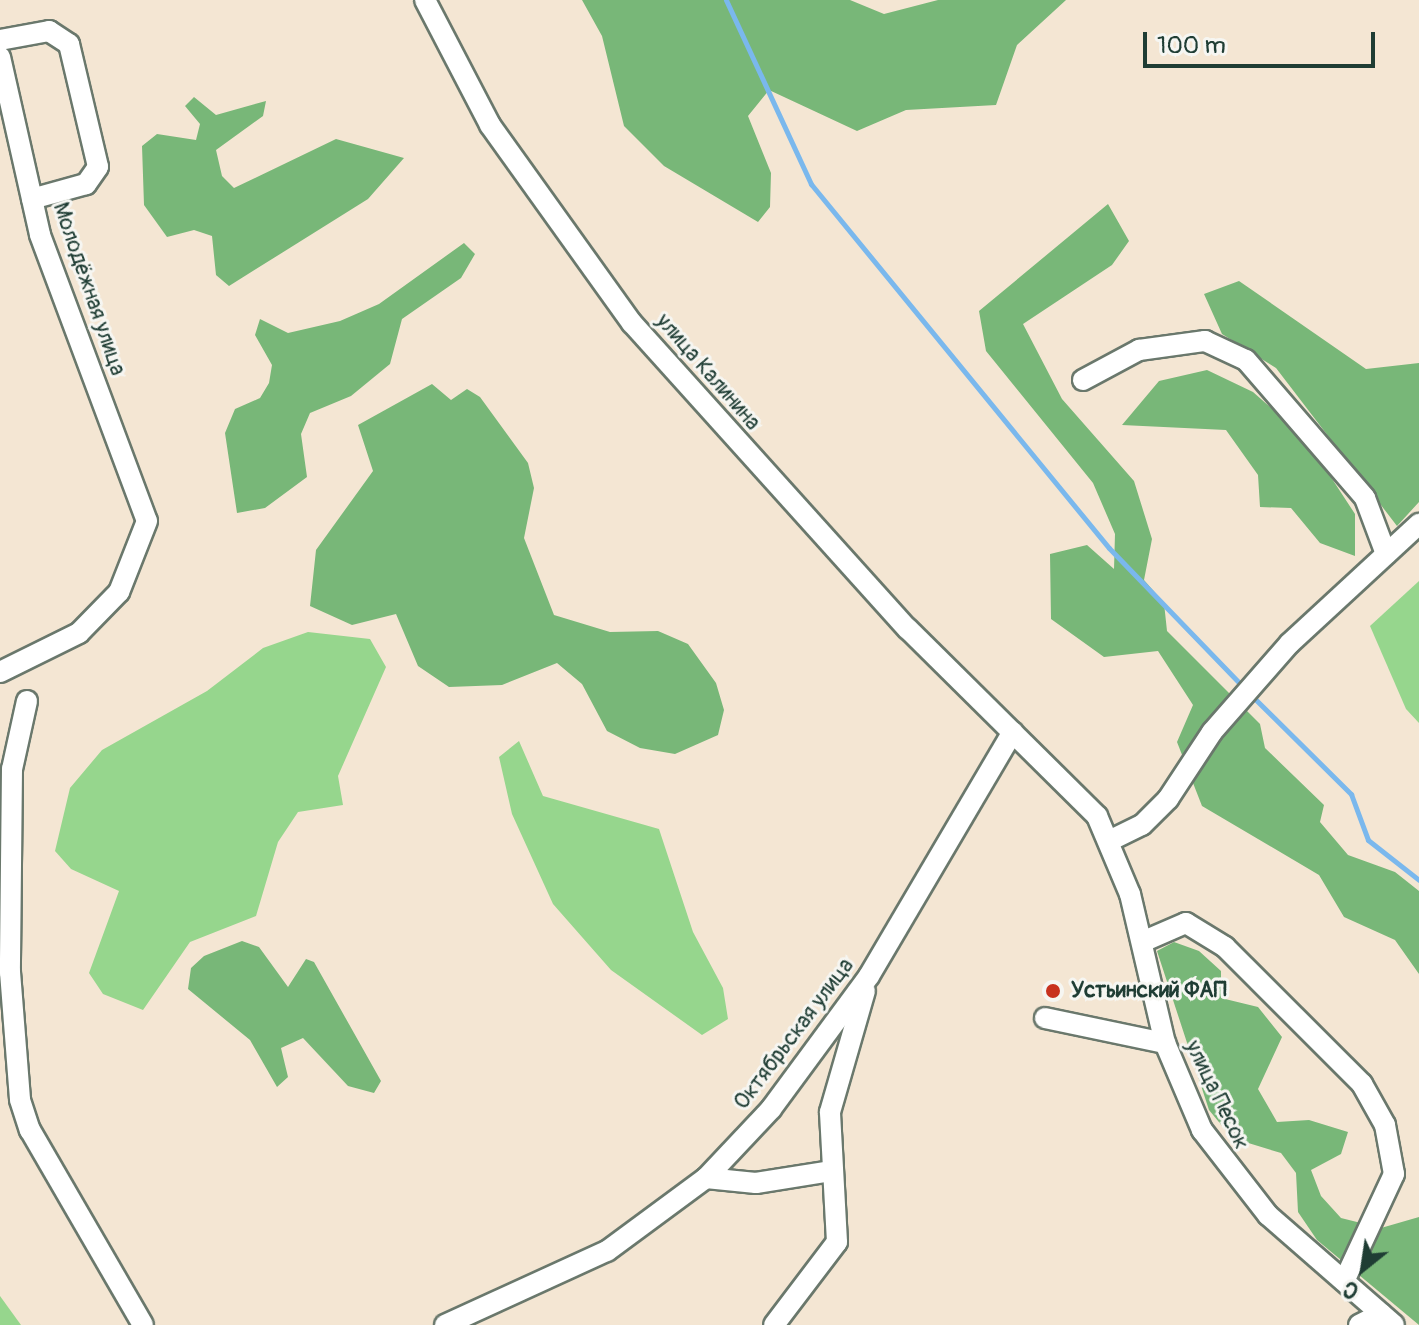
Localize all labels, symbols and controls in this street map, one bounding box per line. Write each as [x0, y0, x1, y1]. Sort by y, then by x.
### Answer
scale bar [1147, 16, 1379, 66]
text: 100 m [1157, 31, 1226, 60]
street label: Молодёжная улица [47, 199, 131, 379]
street label: улица Калинина [650, 308, 766, 436]
street label: Октябрьская улица [729, 953, 859, 1115]
place label: Устьинский ФАП [1071, 978, 1227, 1004]
marker: Устьинский ФАП [1042, 980, 1064, 1002]
street label: улица Песок [1179, 1036, 1255, 1154]
north arrow [1323, 1229, 1403, 1309]
text: С [1338, 1274, 1364, 1305]

